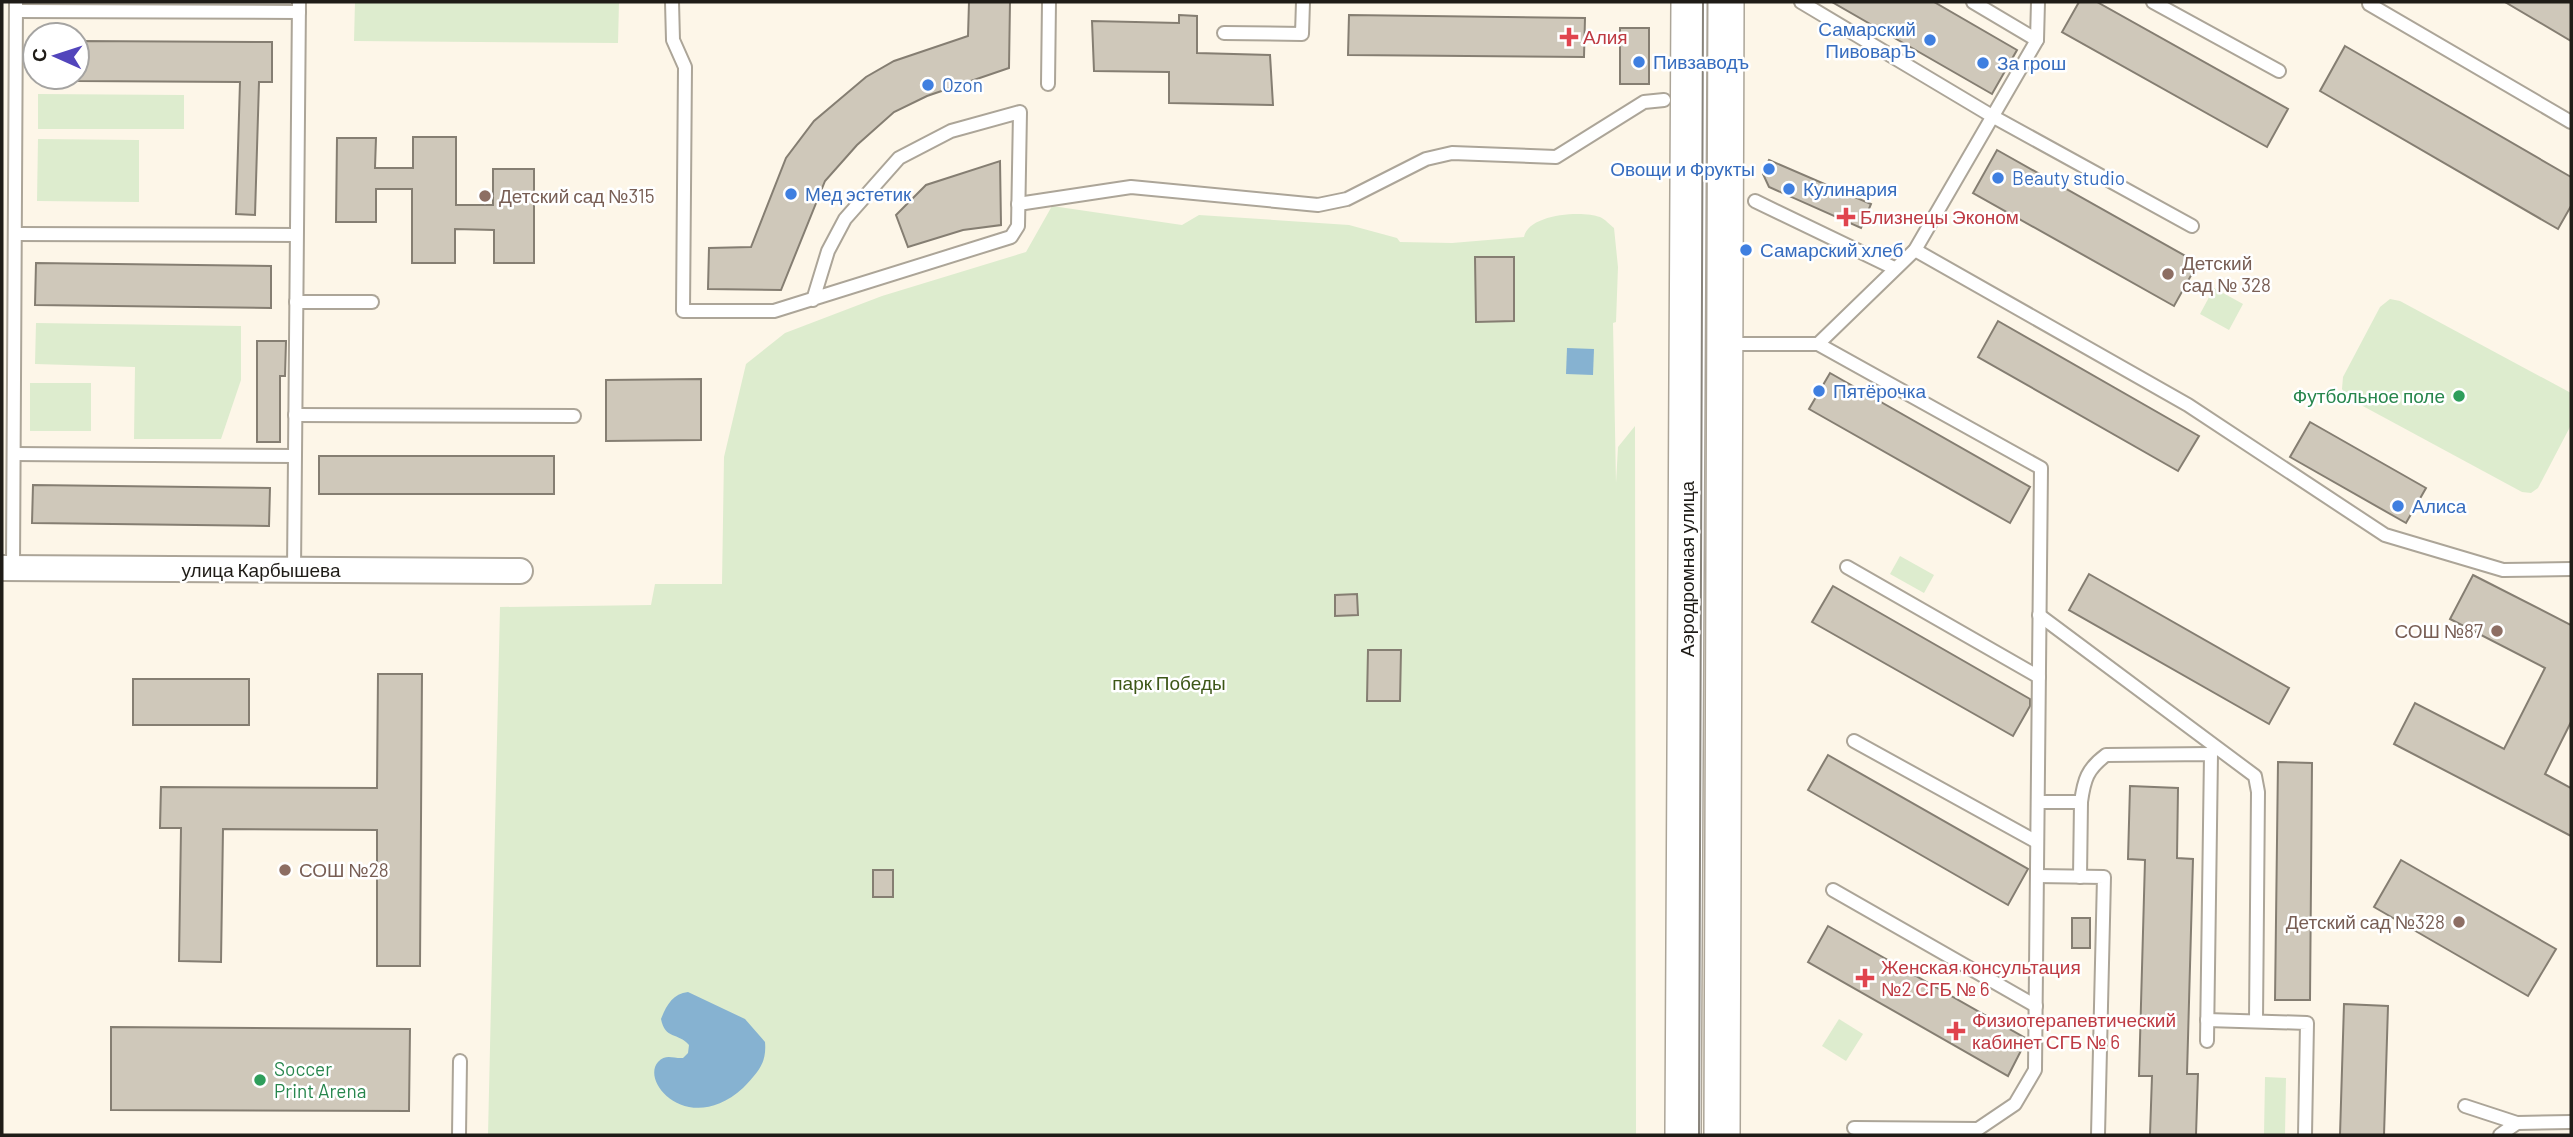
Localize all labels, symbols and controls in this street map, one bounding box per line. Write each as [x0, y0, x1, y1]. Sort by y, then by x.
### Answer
place label: Самарский ПивоварЪ [1818, 17, 1916, 62]
north arrow [21, 21, 91, 91]
place label: Алия [1583, 25, 1628, 48]
marker: Алия [1561, 29, 1577, 45]
marker: Самарский ПивоварЪ [1922, 32, 1938, 48]
text: С [27, 47, 50, 63]
place label: Пивзаводъ [1653, 50, 1749, 73]
place label: За грош [1997, 51, 2066, 74]
marker: Пивзаводъ [1631, 54, 1647, 70]
marker: За грош [1975, 55, 1991, 71]
place label: Ozon [942, 73, 983, 96]
marker: Ozon [920, 77, 936, 93]
place label: Овощи и Фрукты [1610, 157, 1755, 180]
marker: Овощи и Фрукты [1761, 161, 1777, 177]
place label: Beauty studio [2012, 166, 2125, 189]
marker: Beauty studio [1990, 170, 2006, 186]
place label: Кулинария [1803, 177, 1897, 200]
marker: Кулинария [1781, 181, 1797, 197]
place label: Мед эстетик [805, 182, 912, 205]
place label: Детский сад №315 [499, 184, 655, 207]
marker: Мед эстетик [783, 186, 799, 202]
marker: Детский сад №315 [477, 188, 493, 204]
place label: Близнецы Эконом [1860, 205, 2019, 228]
marker: Близнецы Эконом [1838, 209, 1854, 225]
place label: Самарский хлеб [1760, 238, 1903, 261]
marker: Самарский хлеб [1738, 242, 1754, 258]
place label: Детский сад № 328 [2182, 251, 2271, 296]
marker: Детский сад № 328 [2160, 266, 2176, 282]
place label: Пятёрочка [1833, 379, 1927, 402]
marker: Пятёрочка [1811, 383, 1827, 399]
place label: Футбольное поле [2293, 384, 2445, 407]
marker: Футбольное поле [2451, 388, 2467, 404]
street label: Аэродромная улица [1675, 480, 1698, 657]
place label: Алиса [2412, 494, 2467, 517]
marker: Алиса [2390, 498, 2406, 514]
street label: улица Карбышева [181, 558, 341, 581]
place label: СОШ №87 [2394, 619, 2483, 642]
marker: СОШ №87 [2489, 623, 2505, 639]
park label: парк Победы [1112, 671, 1226, 694]
place label: СОШ №28 [299, 858, 389, 881]
marker: СОШ №28 [277, 862, 293, 878]
place label: Детский сад №328 [2286, 910, 2445, 933]
marker: Детский сад №328 [2451, 914, 2467, 930]
place label: Женская консультация №2 СГБ № 6 [1881, 955, 2081, 1000]
marker: Женская консультация №2 СГБ № 6 [1855, 968, 1875, 988]
place label: Физиотерапевтический кабинет СГБ № 6 [1972, 1008, 2176, 1053]
marker: Физиотерапевтический кабинет СГБ № 6 [1946, 1021, 1966, 1041]
place label: Soccer Print Arena [274, 1057, 366, 1102]
marker: Soccer Print Arena [252, 1072, 268, 1088]

